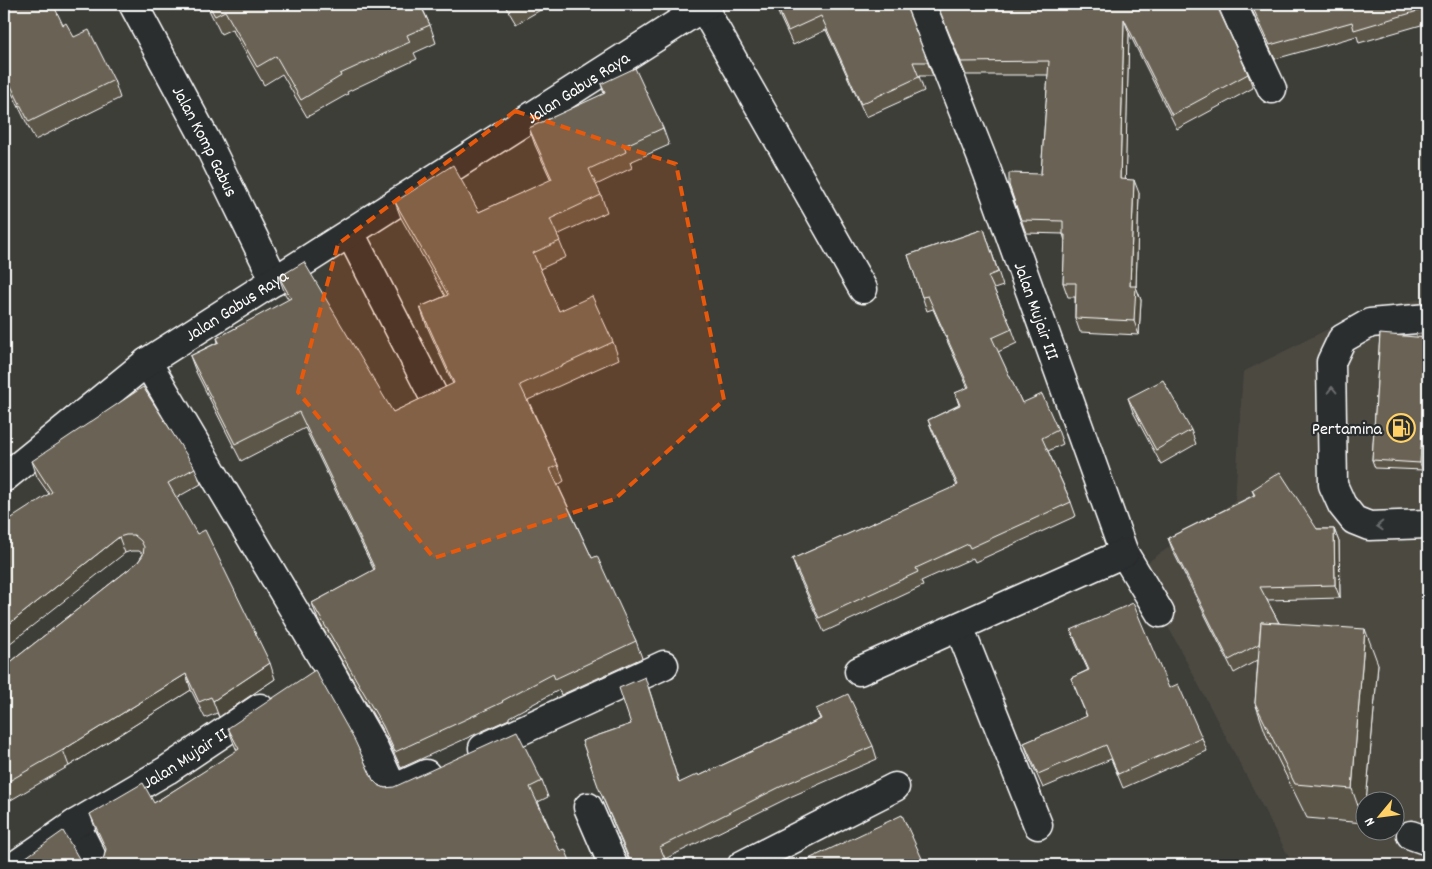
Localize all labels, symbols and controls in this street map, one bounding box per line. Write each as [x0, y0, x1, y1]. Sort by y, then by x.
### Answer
street label: Jalan Gabus Raya [523, 47, 636, 132]
street label: Jalan Komp Gabus [164, 82, 242, 202]
street label: Jalan Mujair III [1006, 259, 1064, 364]
street label: Jalan Gabus Raya [181, 265, 295, 349]
one-way arrow [1326, 386, 1337, 394]
fuel station icon: Pertamina [1386, 413, 1416, 443]
place label: Pertamina [1312, 418, 1383, 443]
one-way arrow [1375, 521, 1383, 531]
street label: Jalan Mujair II [139, 723, 234, 797]
north arrow [1354, 792, 1404, 842]
text: N [1360, 813, 1381, 829]

